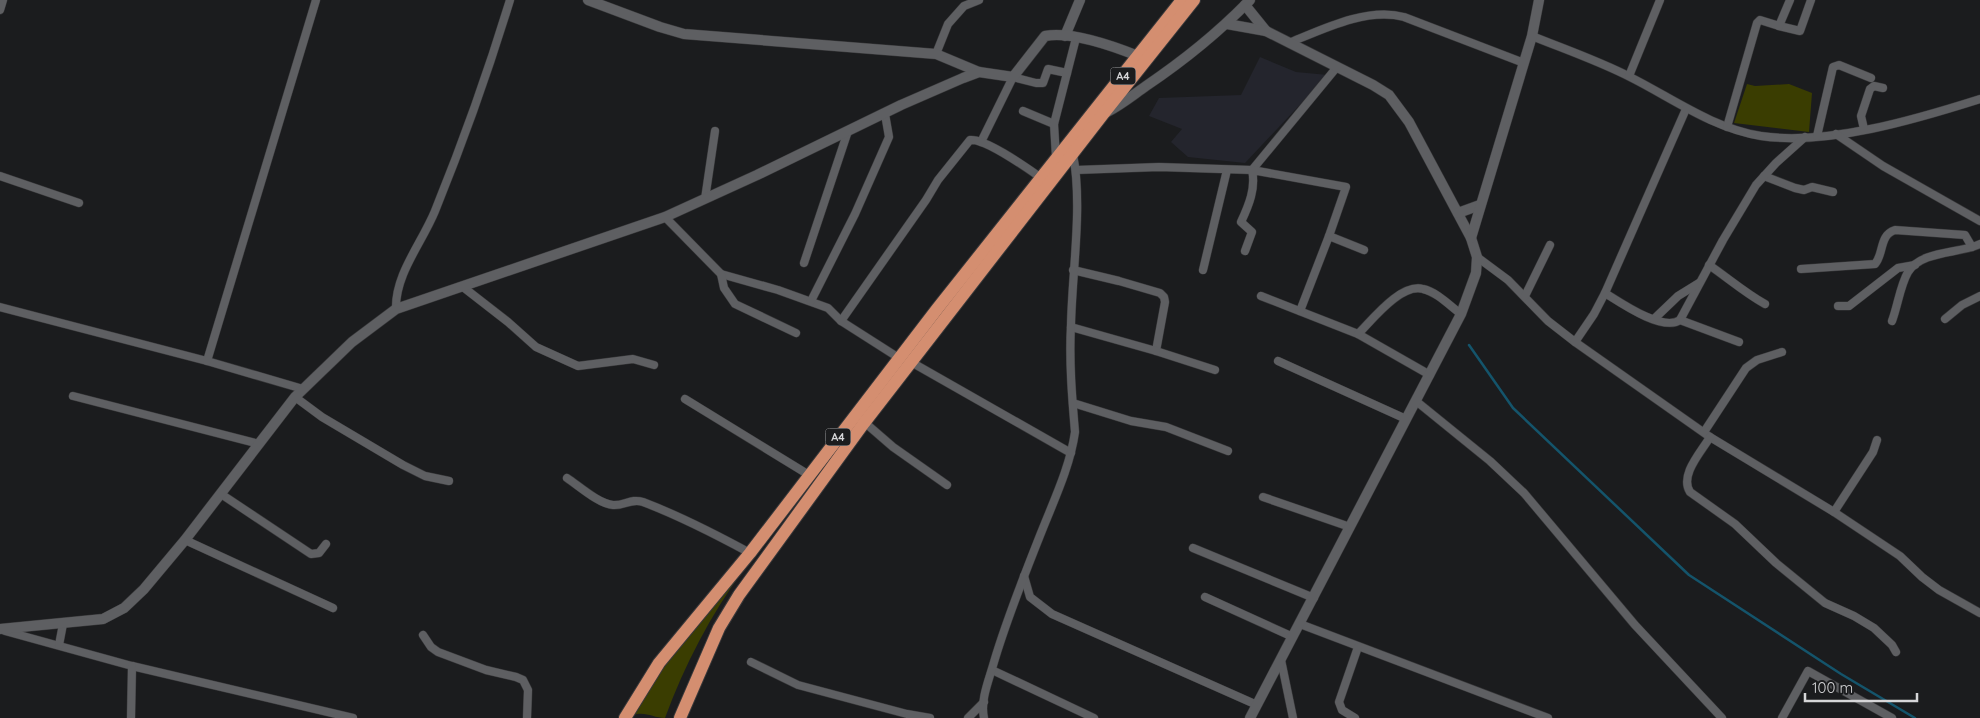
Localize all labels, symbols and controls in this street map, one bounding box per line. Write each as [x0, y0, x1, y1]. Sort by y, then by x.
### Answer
road number: A4 [1110, 68, 1136, 84]
road number: A4 [826, 428, 850, 446]
scale bar [1805, 670, 1918, 702]
text: 100 m [1812, 678, 1853, 697]

